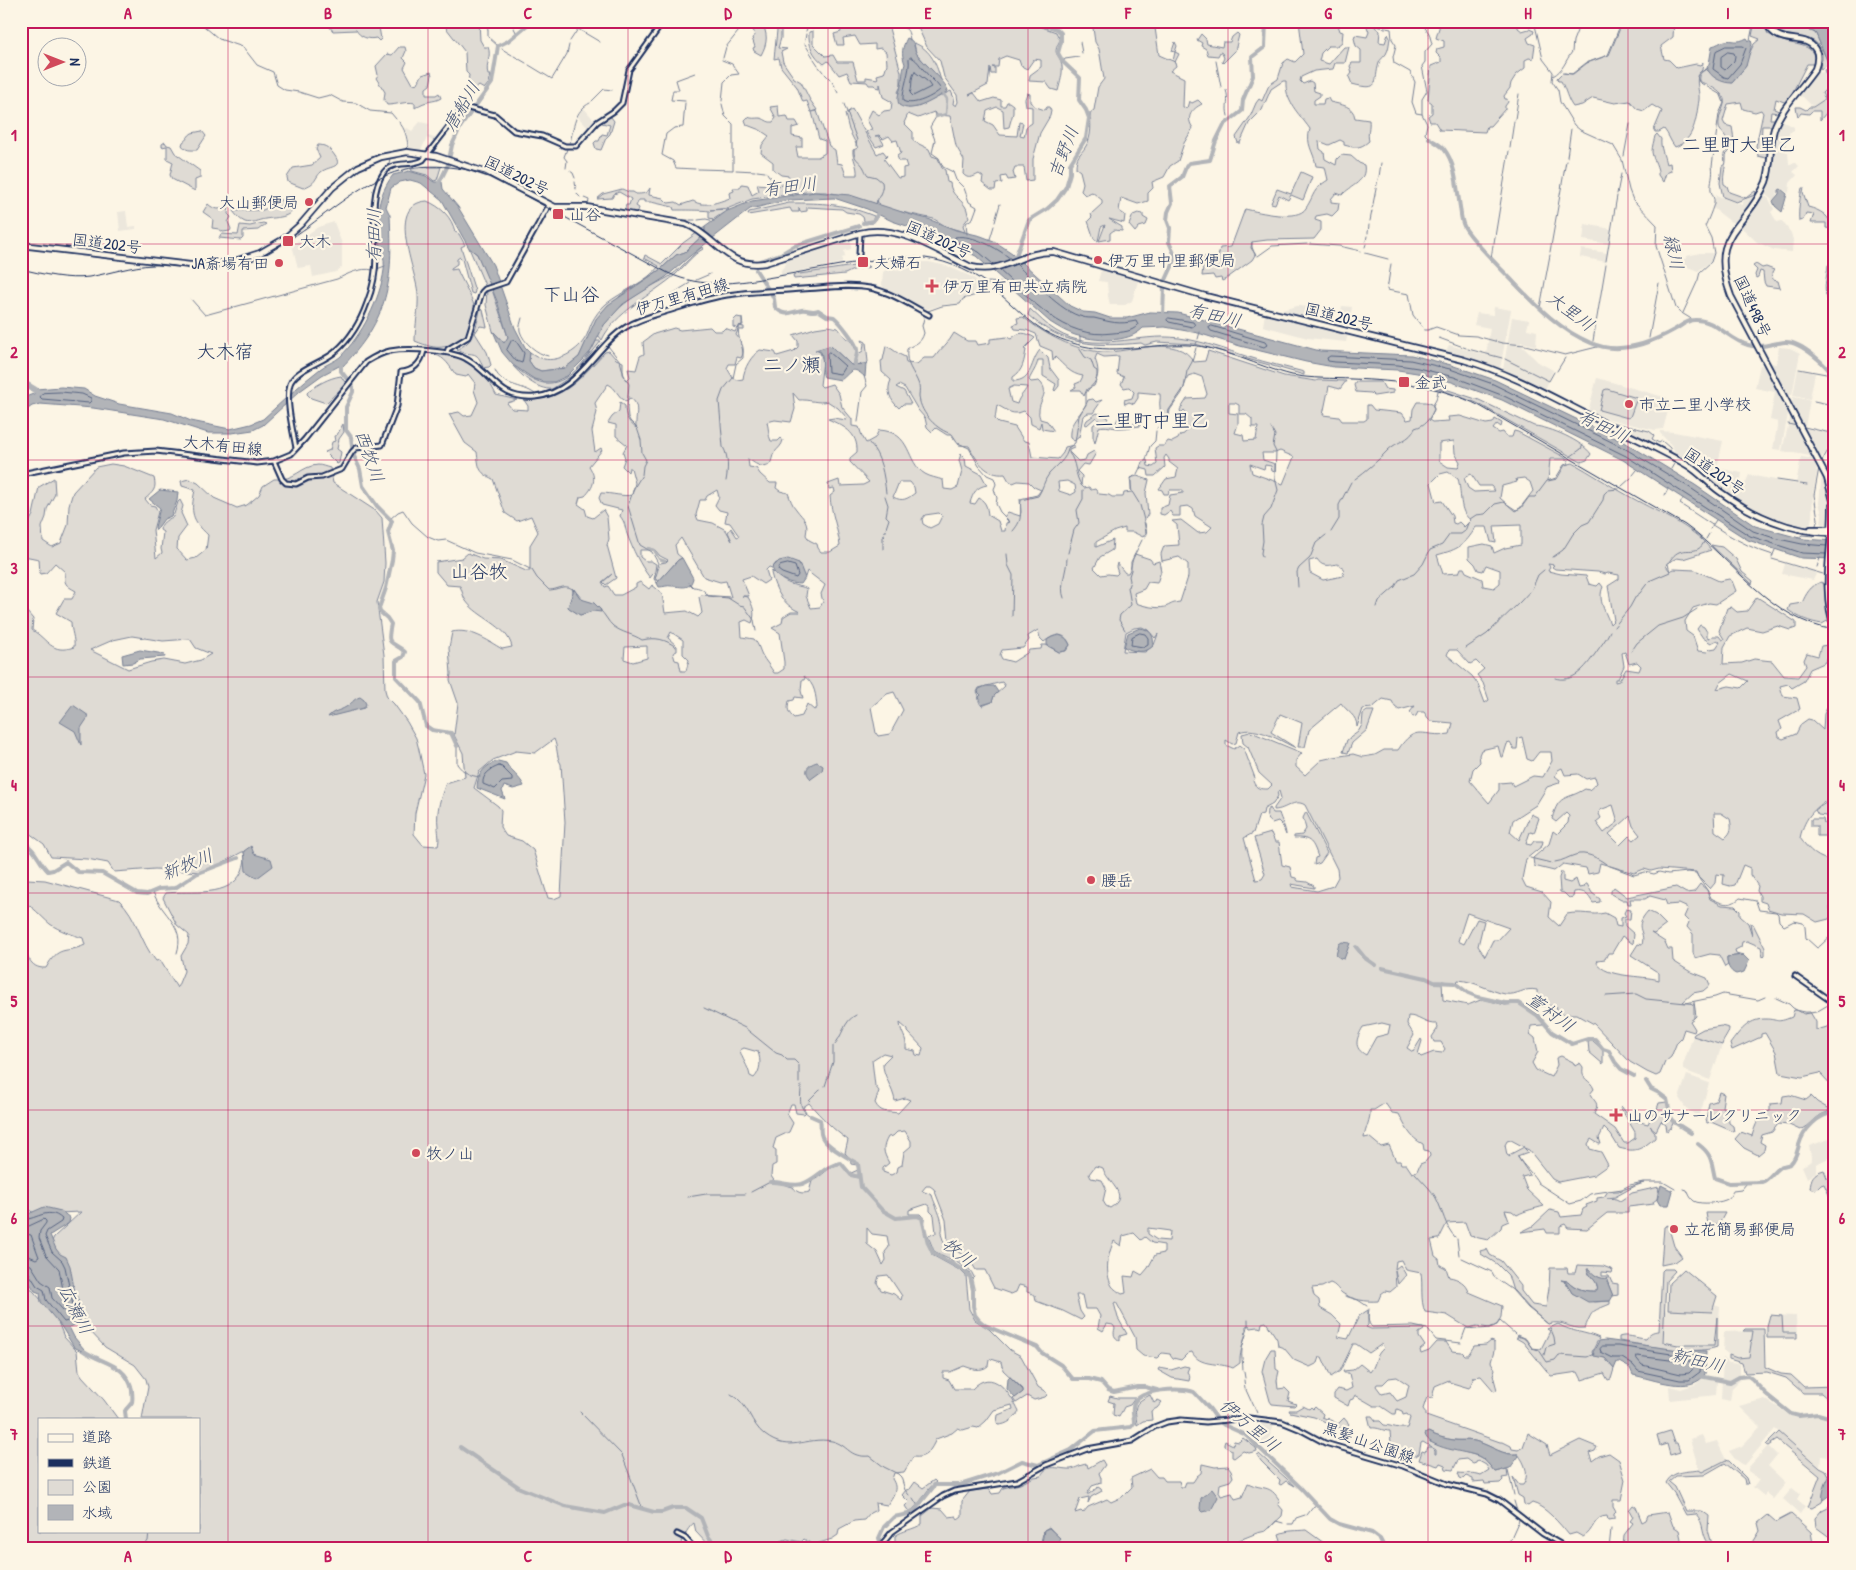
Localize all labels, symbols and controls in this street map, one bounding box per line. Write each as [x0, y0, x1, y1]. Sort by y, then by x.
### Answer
text: A [124, 2, 132, 24]
text: B [324, 2, 332, 24]
text: C [524, 2, 533, 24]
text: D [724, 2, 732, 24]
text: E [924, 2, 932, 24]
text: F [1124, 2, 1132, 24]
text: G [1324, 2, 1332, 24]
text: H [1524, 2, 1532, 24]
text: I [1726, 2, 1730, 24]
north arrow [38, 38, 88, 88]
text: N [66, 58, 85, 66]
water label: 唐船川 [436, 76, 486, 136]
water label: 吉野川 [1042, 122, 1084, 182]
text: 1 [11, 124, 17, 146]
text: 1 [1839, 124, 1845, 146]
district label: 二里町大里乙 [1682, 131, 1796, 157]
street label: 国道202号 [481, 150, 553, 200]
water label: 有田川 [762, 170, 818, 202]
place label: 大山郵便局 [219, 191, 299, 213]
marker: 大山郵便局 [303, 196, 315, 208]
place label: 山谷 [569, 203, 601, 225]
marker: 山谷 [551, 207, 565, 221]
water label: 有田川 [361, 208, 386, 262]
street label: 国道202号 [902, 215, 976, 263]
street label: 国道202号 [71, 228, 143, 258]
place label: 大木 [299, 230, 331, 252]
water label: 緑川 [1658, 232, 1690, 272]
marker: 大木 [281, 234, 295, 248]
place label: 伊万里中里郵便局 [1108, 249, 1236, 271]
place label: 夫婦石 [874, 251, 922, 273]
place label: JA斎場有田 [191, 252, 269, 274]
marker: 伊万里中里郵便局 [1092, 254, 1104, 266]
marker: 夫婦石 [856, 255, 870, 269]
marker: JA斎場有田 [273, 257, 285, 269]
street label: 国道498号 [1729, 271, 1777, 341]
street label: 伊万里有田線 [633, 272, 731, 320]
place label: 伊万里有田共立病院 [943, 275, 1087, 297]
marker: 伊万里有田共立病院 [925, 279, 939, 293]
district label: 下山谷 [542, 281, 600, 307]
water label: 大里川 [1542, 285, 1600, 337]
water label: 有田川 [1186, 297, 1244, 333]
street label: 国道202号 [1302, 297, 1376, 335]
district label: 大木宿 [196, 338, 254, 364]
text: 2 [10, 341, 18, 363]
text: 2 [1838, 341, 1846, 363]
district label: 二ノ瀬 [763, 351, 821, 377]
place label: 金武 [1415, 371, 1447, 393]
marker: 金武 [1397, 375, 1411, 389]
place label: 市立二里小学校 [1639, 393, 1751, 415]
marker: 市立二里小学校 [1623, 398, 1635, 410]
water label: 有田川 [1574, 403, 1634, 449]
district label: 二里町中里乙 [1095, 407, 1209, 433]
water label: 西牧川 [349, 426, 391, 486]
street label: 大木有田線 [182, 430, 264, 460]
street label: 国道202号 [1680, 442, 1750, 500]
text: 3 [10, 557, 18, 579]
text: 3 [1838, 557, 1846, 579]
district label: 山谷牧 [450, 558, 508, 584]
text: 4 [11, 774, 17, 796]
text: 4 [1839, 774, 1845, 796]
water label: 新牧川 [157, 842, 217, 886]
place label: 腰岳 [1101, 869, 1133, 891]
marker: 腰岳 [1085, 874, 1097, 886]
water label: 萱村川 [1522, 986, 1580, 1038]
text: 5 [11, 990, 18, 1012]
text: 5 [1839, 990, 1846, 1012]
place label: 山のサナーレクリニック [1627, 1104, 1802, 1126]
marker: 山のサナーレクリニック [1609, 1108, 1623, 1122]
place label: 牧ノ山 [426, 1142, 474, 1164]
marker: 牧ノ山 [410, 1147, 422, 1159]
text: 6 [11, 1207, 18, 1229]
text: 6 [1839, 1207, 1846, 1229]
place label: 立花簡易郵便局 [1684, 1218, 1796, 1240]
marker: 立花簡易郵便局 [1668, 1223, 1680, 1235]
water label: 牧川 [937, 1231, 981, 1273]
water label: 広瀬川 [53, 1279, 99, 1339]
water label: 新田川 [1669, 1341, 1727, 1379]
water label: 伊万里川 [1214, 1392, 1286, 1458]
street label: 黒髪山公園線 [1320, 1416, 1418, 1468]
legend [38, 1418, 200, 1532]
text: 7 [9, 1423, 18, 1445]
text: 7 [1837, 1423, 1846, 1445]
text: 道路 [82, 1426, 112, 1447]
text: 鉄道 [82, 1452, 112, 1473]
text: 公園 [82, 1476, 112, 1497]
text: 水域 [82, 1502, 112, 1523]
text: A [124, 1545, 132, 1567]
text: B [324, 1545, 332, 1567]
text: C [524, 1545, 533, 1567]
text: D [724, 1545, 732, 1567]
text: E [924, 1545, 932, 1567]
text: F [1124, 1545, 1132, 1567]
text: G [1324, 1545, 1332, 1567]
text: H [1524, 1545, 1532, 1567]
text: I [1726, 1545, 1730, 1567]

